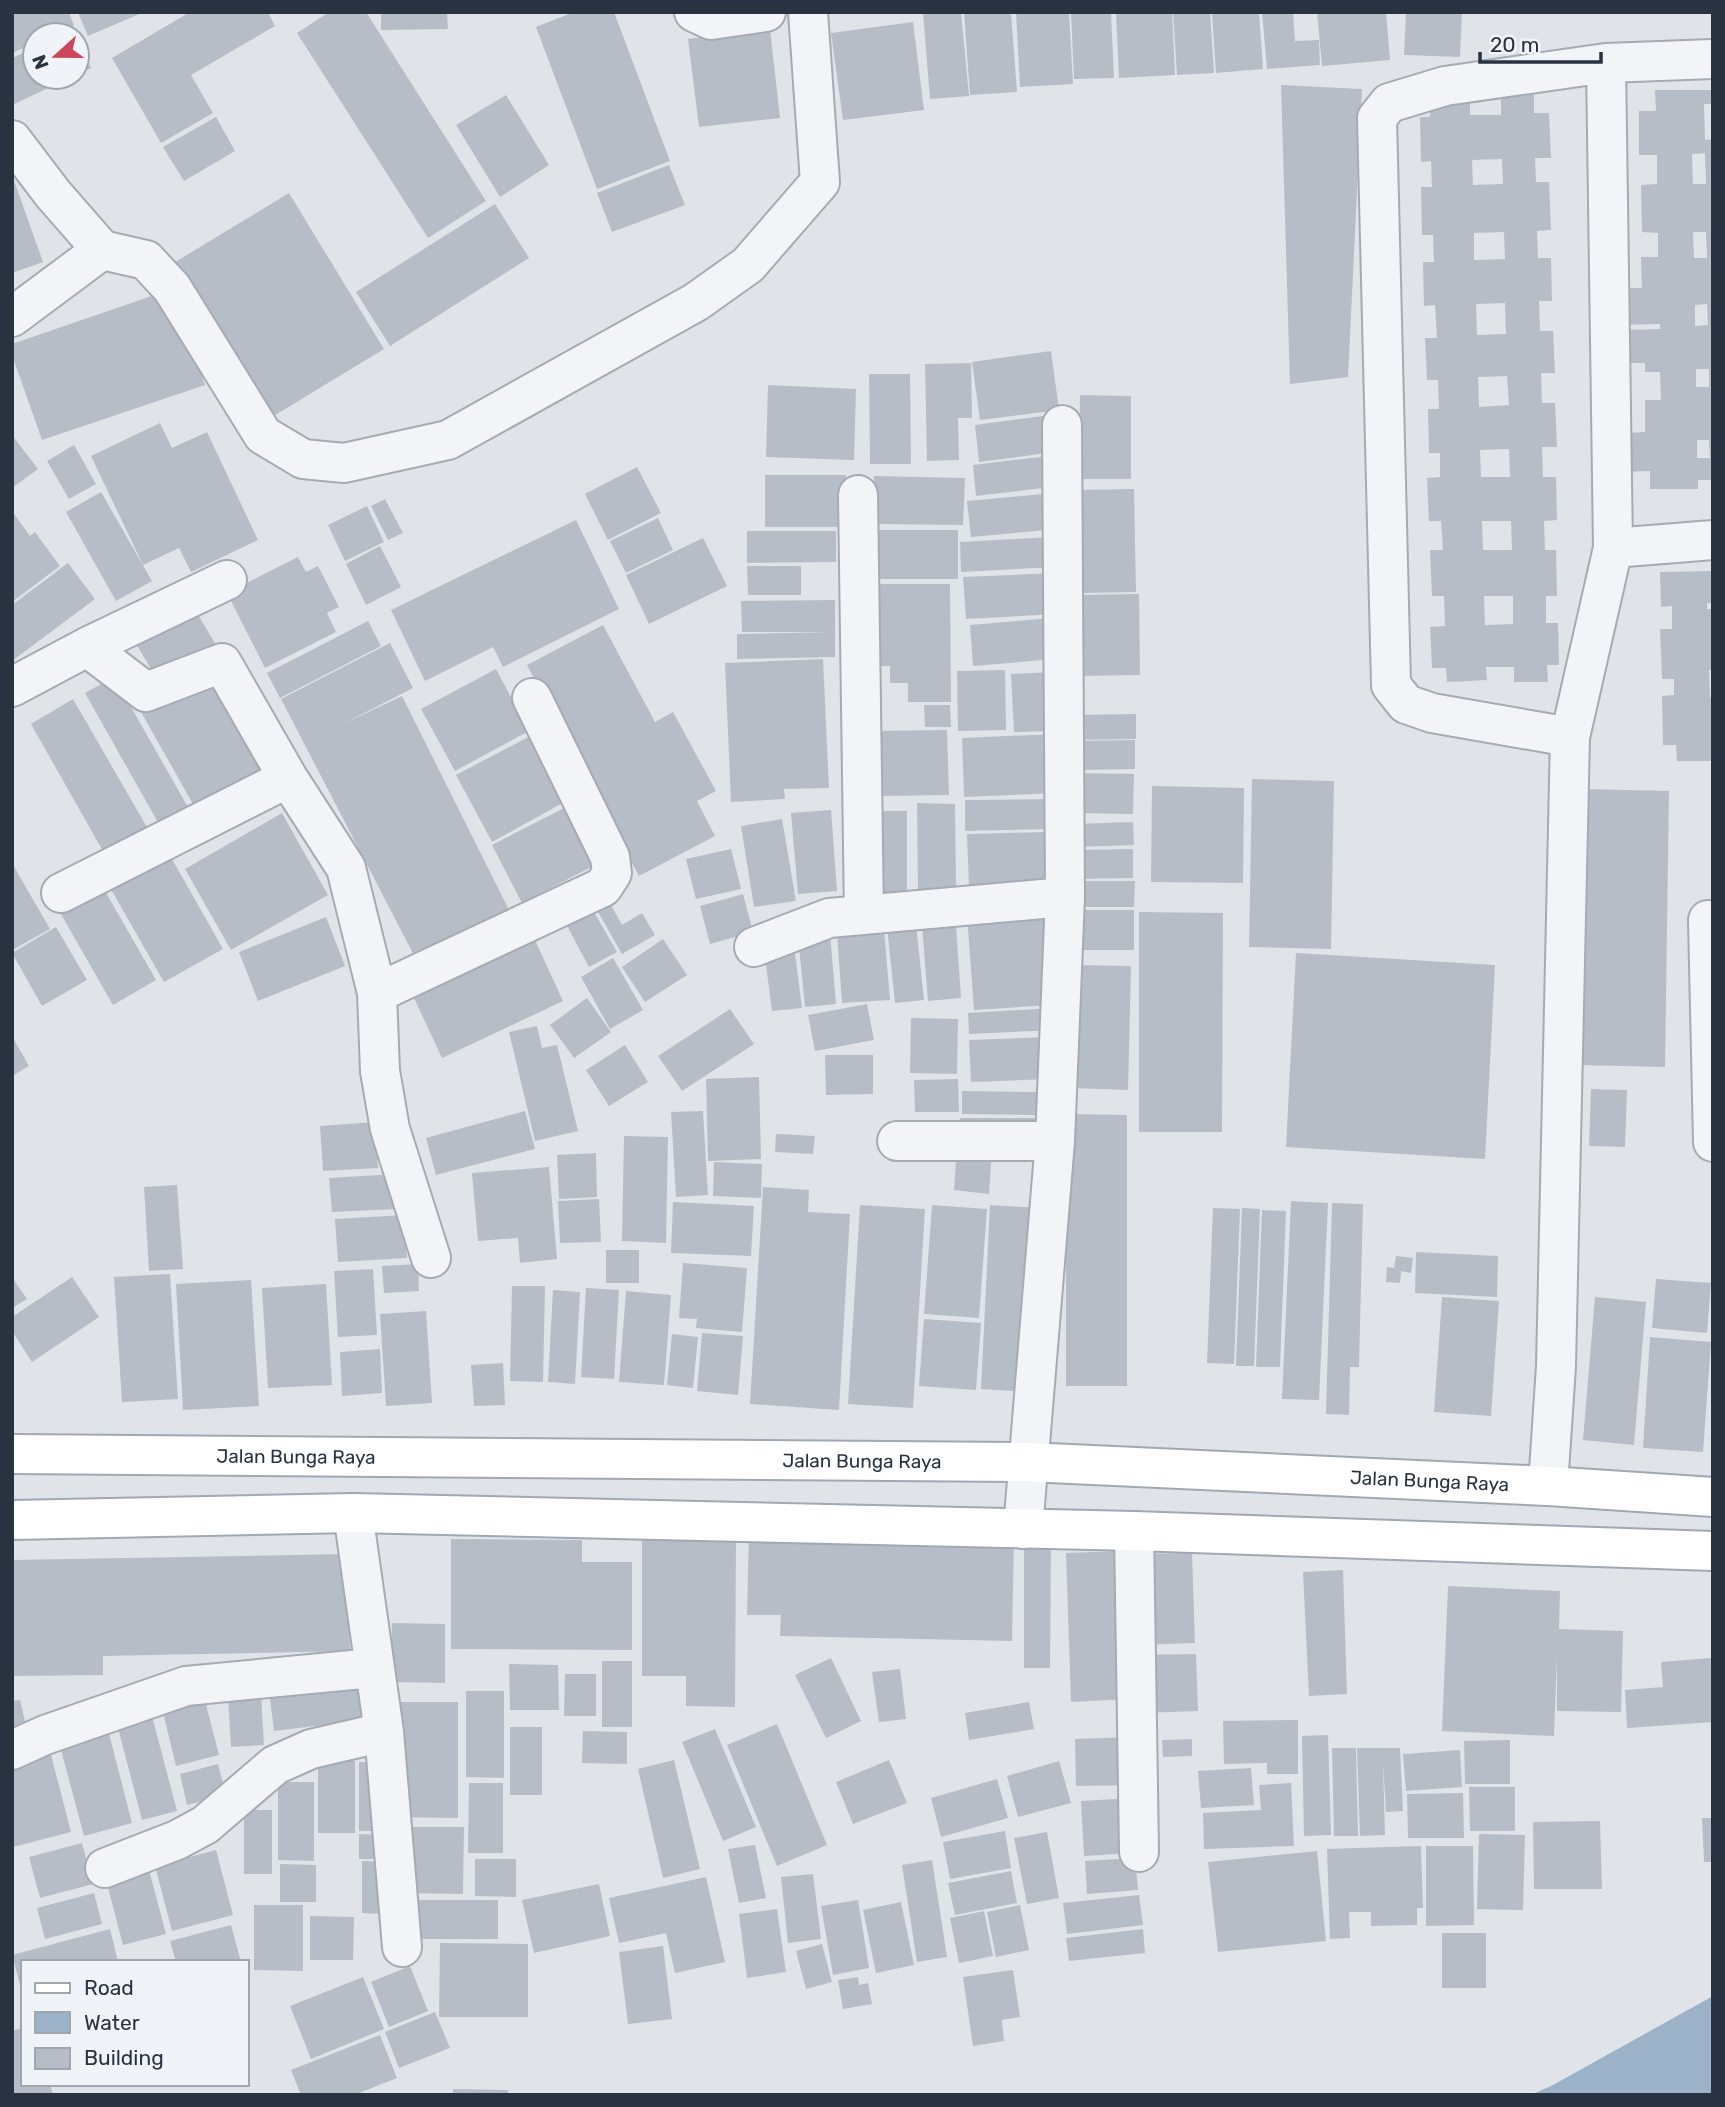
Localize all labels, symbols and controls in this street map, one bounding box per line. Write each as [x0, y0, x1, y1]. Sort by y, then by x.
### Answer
north arrow [21, 21, 91, 91]
scale bar [1480, 21, 1601, 65]
text: 20 m [1490, 32, 1539, 57]
text: N [27, 51, 54, 72]
street label: Jalan Bunga Raya [216, 1444, 376, 1468]
street label: Jalan Bunga Raya [782, 1449, 942, 1473]
street label: Jalan Bunga Raya [1349, 1465, 1510, 1496]
legend [21, 1960, 248, 2086]
text: Road [84, 1975, 134, 2000]
text: Water [84, 2010, 140, 2035]
text: Building [84, 2045, 164, 2070]

